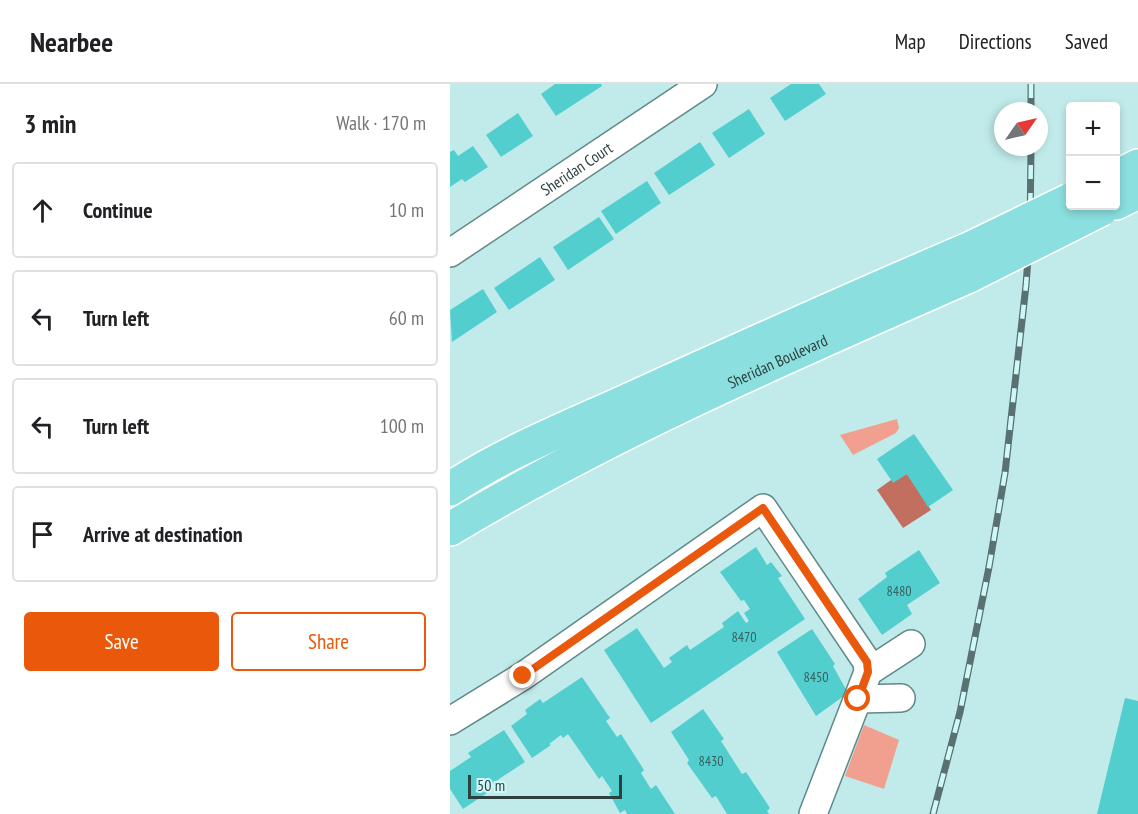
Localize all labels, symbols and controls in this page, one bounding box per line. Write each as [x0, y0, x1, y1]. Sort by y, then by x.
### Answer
text: Nearbee [30, 23, 113, 60]
text: Map [895, 28, 926, 55]
text: Directions [959, 28, 1032, 55]
text: Saved [1065, 28, 1108, 55]
north arrow [994, 102, 1048, 156]
map controls [1066, 102, 1120, 210]
button: + [1066, 102, 1120, 156]
text: 3 min [24, 107, 77, 140]
text: Walk · 170 m [336, 110, 426, 136]
street label: Sheridan Court [537, 137, 617, 200]
button: − [1066, 156, 1120, 210]
icon: ahead [26, 194, 59, 227]
text: Continue [83, 196, 153, 224]
text: 10 m [389, 197, 424, 223]
icon: left [26, 302, 59, 335]
text: Turn left [83, 304, 149, 332]
text: 60 m [389, 305, 424, 331]
street label: Sheridan Boulevard [724, 330, 830, 393]
icon: left [26, 410, 59, 443]
text: Turn left [83, 412, 149, 440]
text: 100 m [380, 413, 424, 439]
icon: arrive [26, 518, 59, 551]
text: Arrive at destination [83, 520, 243, 548]
house number: 8480 [886, 582, 912, 600]
button: Save [24, 612, 219, 671]
button: Share [231, 612, 426, 671]
house number: 8470 [731, 628, 757, 646]
route end [509, 662, 535, 688]
house number: 8450 [803, 668, 829, 686]
route start [844, 685, 870, 711]
house number: 8430 [698, 752, 724, 770]
scale bar [468, 772, 622, 800]
text: 50 m [477, 775, 505, 795]

